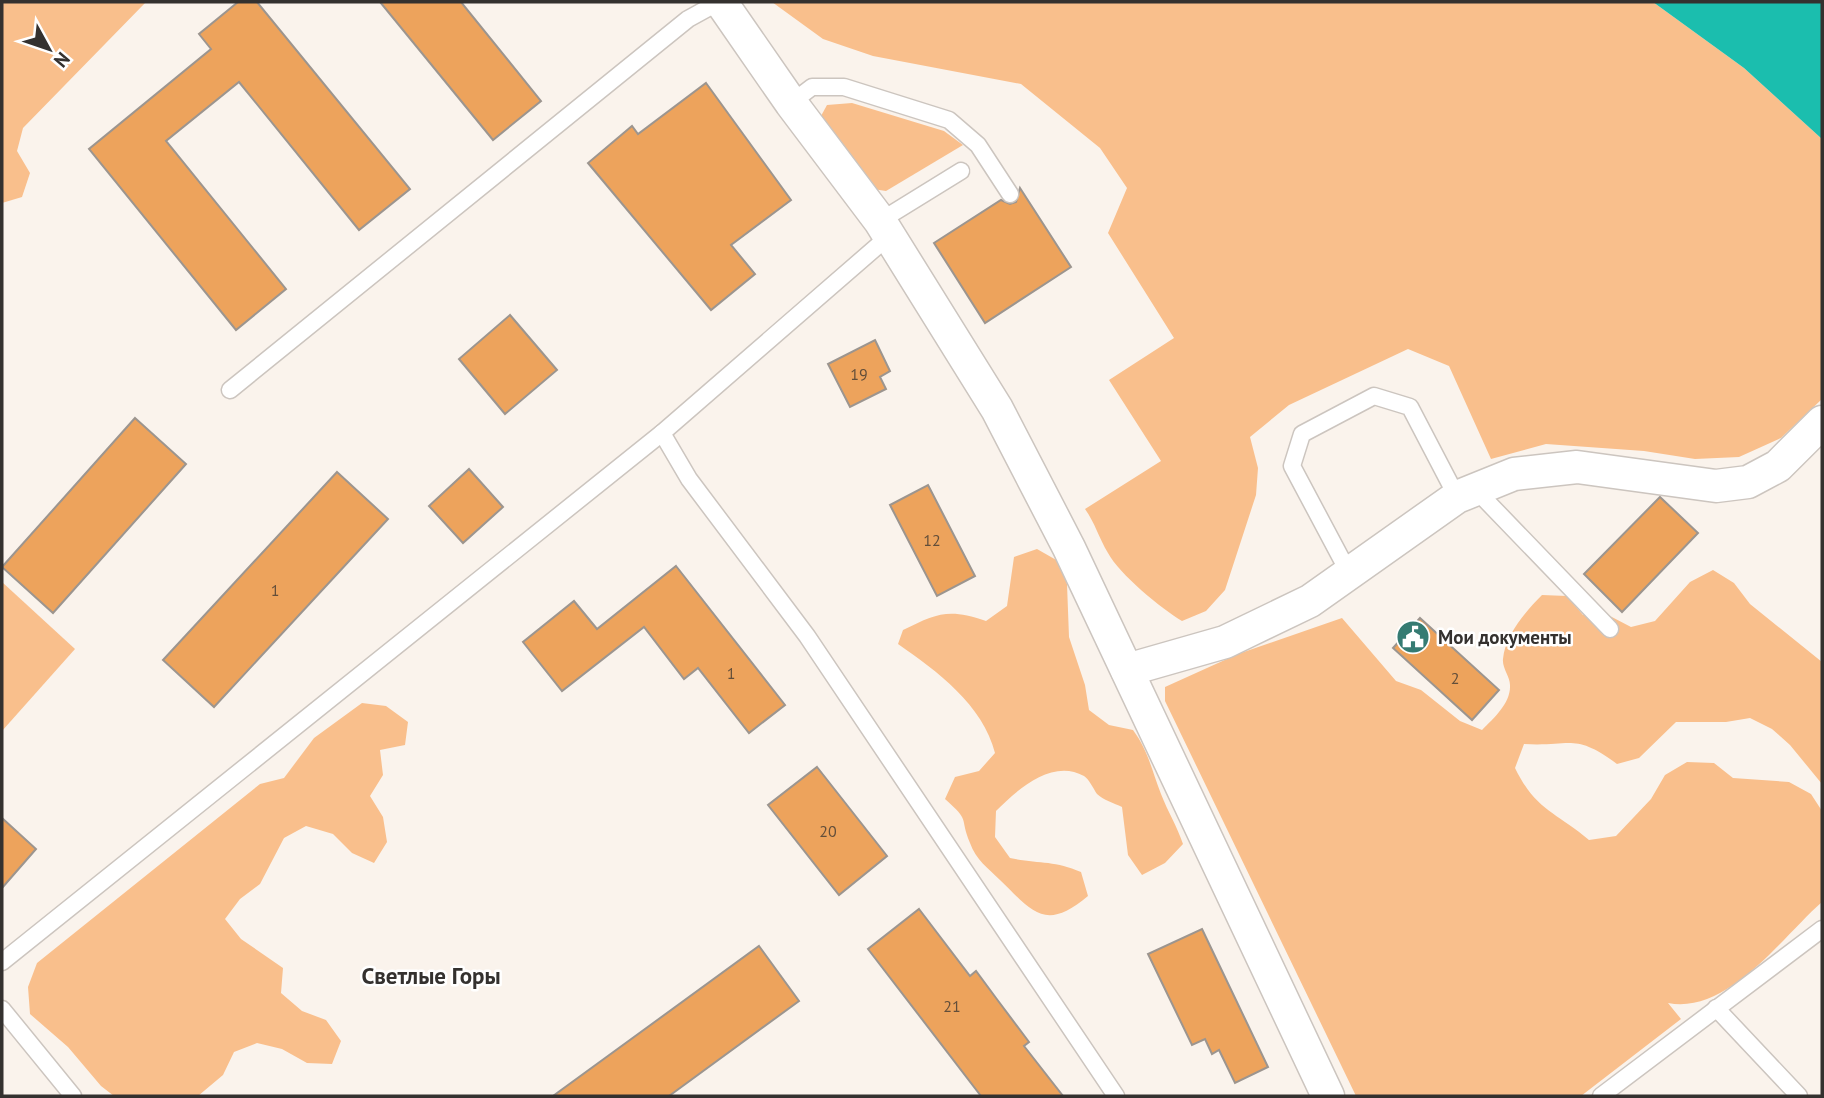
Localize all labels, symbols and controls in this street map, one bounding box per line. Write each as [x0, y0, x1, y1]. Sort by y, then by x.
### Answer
north arrow [14, 14, 84, 84]
text: N [49, 47, 75, 72]
house number: 19 [850, 364, 868, 384]
house number: 12 [923, 530, 941, 550]
house number: 1 [271, 580, 279, 600]
public building icon: Мои документы [1394, 618, 1432, 656]
place label: Мои документы [1438, 625, 1572, 649]
house number: 1 [727, 663, 735, 683]
house number: 2 [1451, 668, 1459, 688]
house number: 20 [819, 821, 837, 841]
district label: Светлые Горы [361, 961, 501, 990]
house number: 21 [943, 996, 961, 1016]

